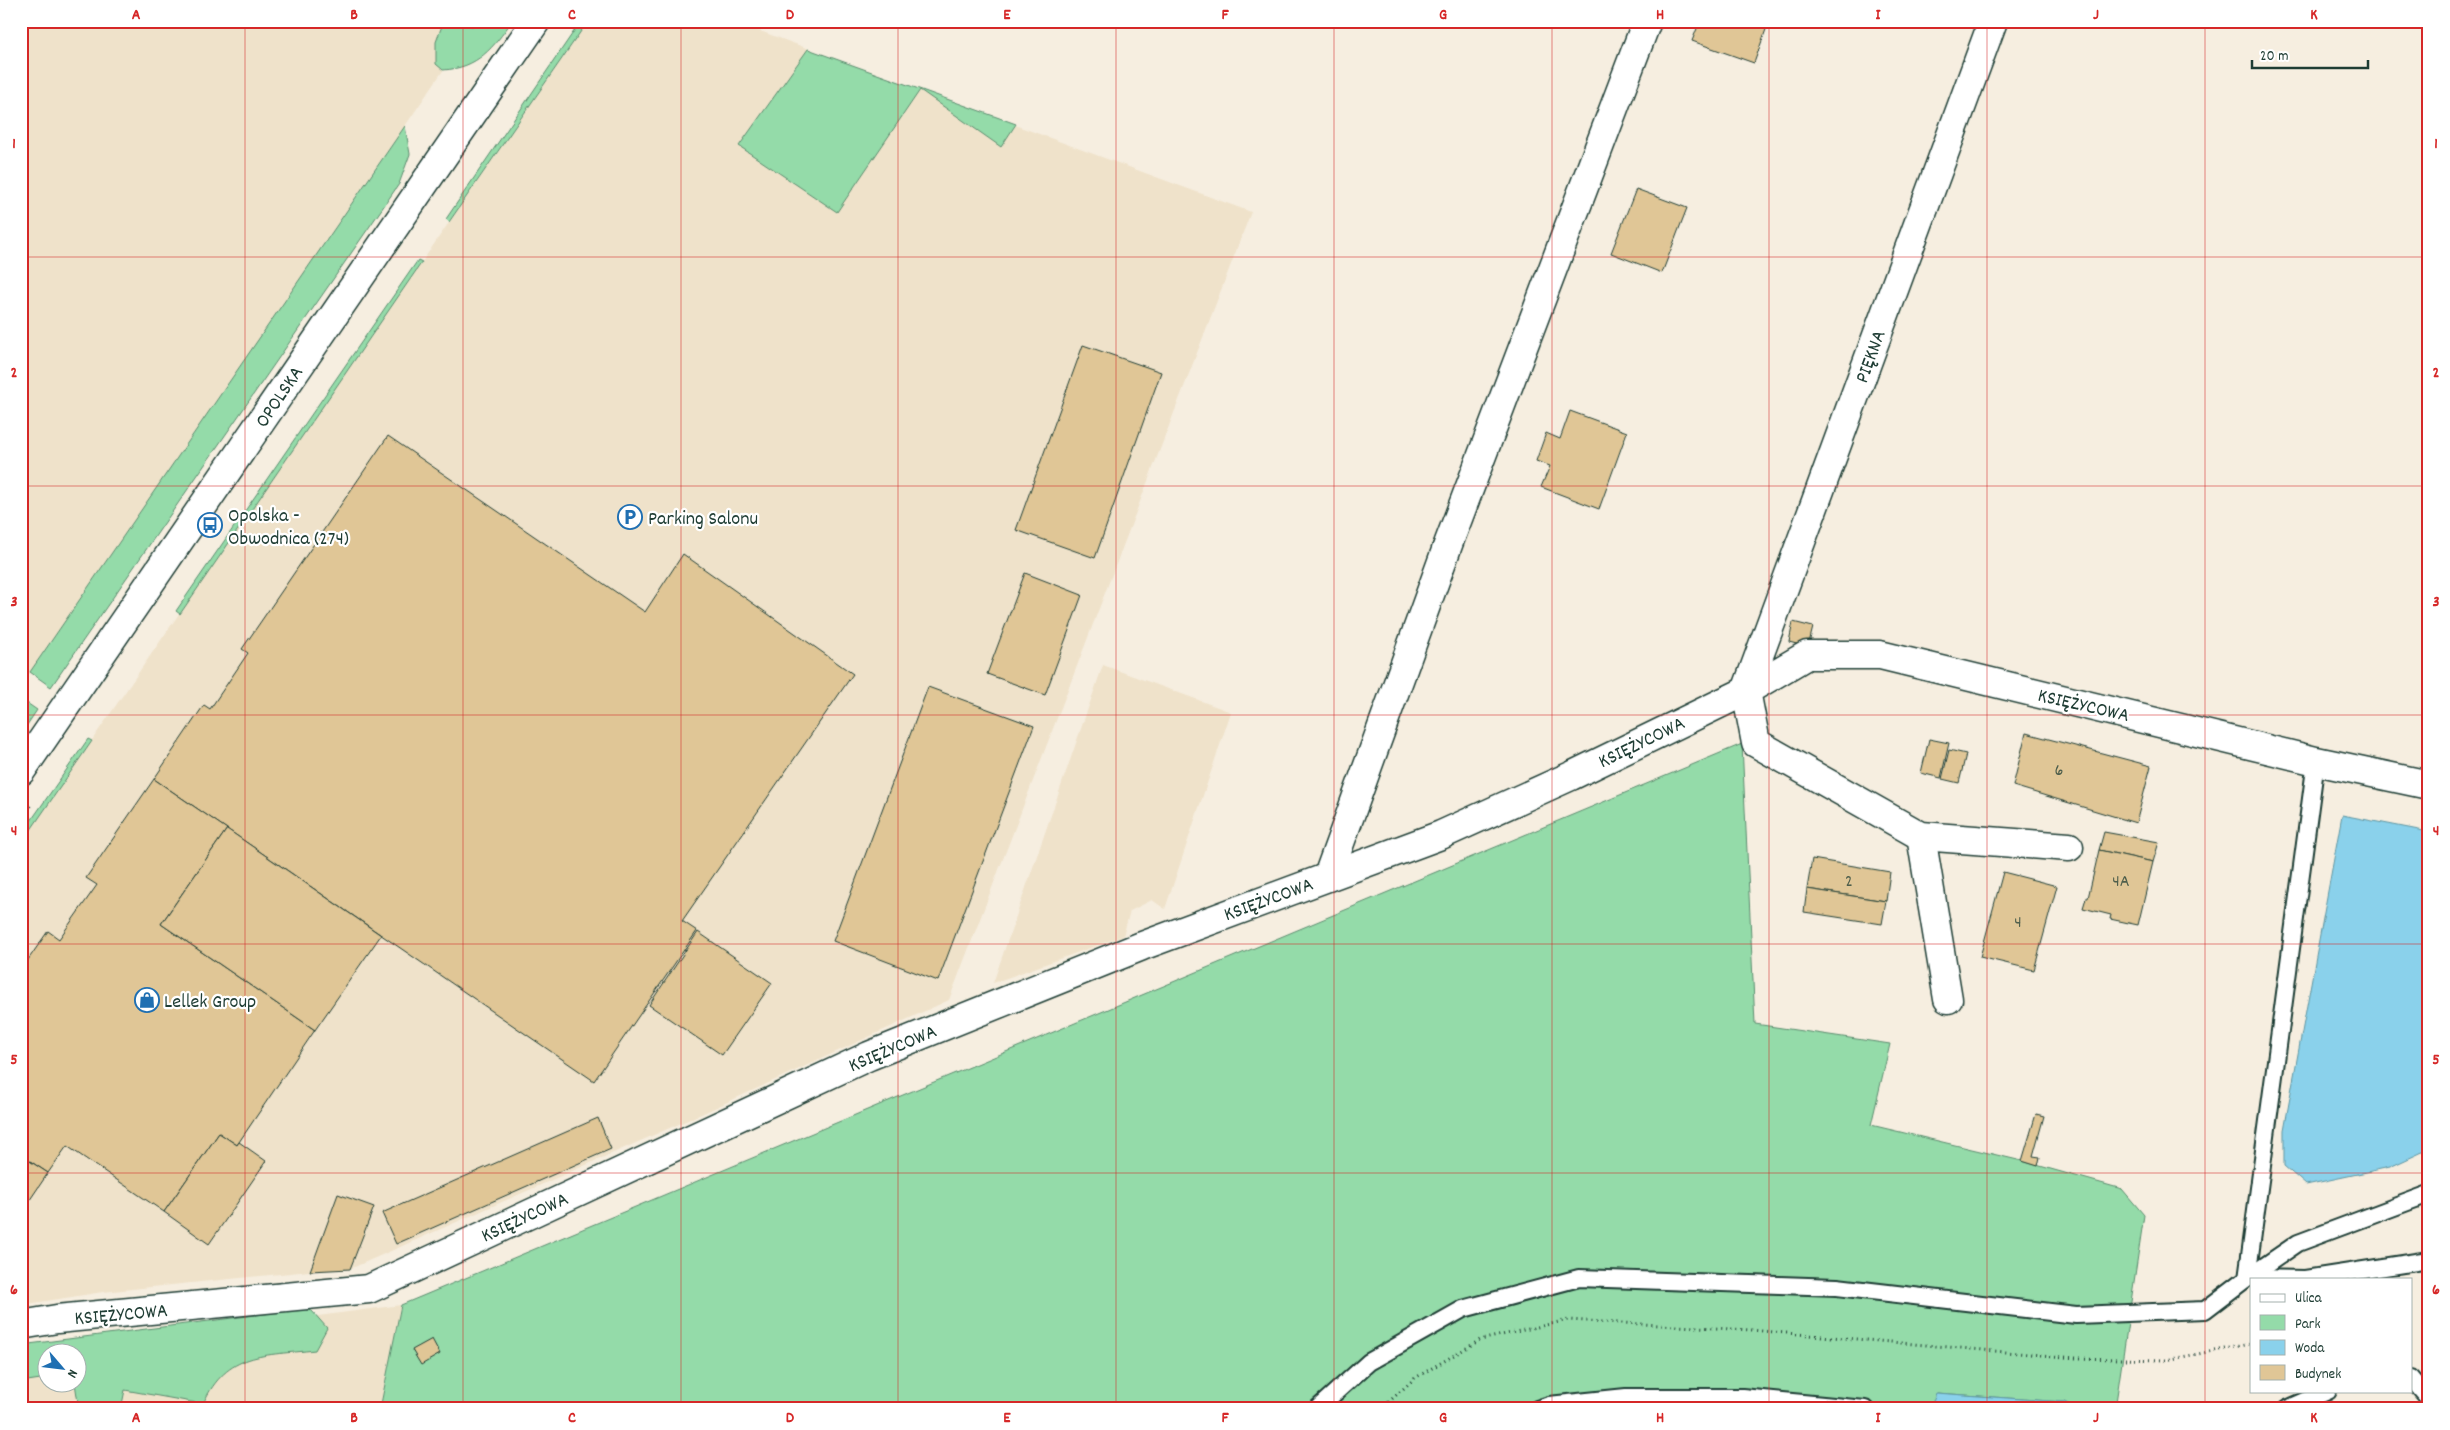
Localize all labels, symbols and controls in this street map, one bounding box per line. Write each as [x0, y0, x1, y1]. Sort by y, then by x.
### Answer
text: A [132, 4, 141, 27]
text: B [350, 4, 358, 27]
text: C [568, 4, 576, 27]
text: D [786, 4, 795, 27]
text: E [1003, 4, 1011, 27]
text: F [1221, 4, 1229, 27]
text: G [1439, 4, 1447, 27]
text: H [1656, 4, 1664, 27]
text: I [1876, 4, 1882, 27]
text: J [2093, 4, 2099, 27]
text: K [2310, 4, 2318, 27]
scale bar [2252, 38, 2369, 70]
text: 20 m [2260, 46, 2288, 68]
text: 1 [12, 133, 16, 156]
text: 1 [2434, 133, 2438, 156]
street label: PIĘKNA [1849, 327, 1894, 387]
street label: OPOLSKA [250, 361, 311, 434]
text: 2 [11, 362, 18, 385]
text: 2 [2433, 362, 2440, 385]
place label: Opolska - Obwodnica (274) [228, 503, 349, 554]
parking icon: Parking Salonu [617, 504, 643, 530]
place label: Parking Salonu [648, 506, 758, 534]
bus stop icon: Opolska - Obwodnica (274) [197, 512, 223, 538]
text: 3 [10, 591, 18, 614]
text: 3 [2432, 591, 2440, 614]
street label: KSIĘŻYCOWA [2035, 683, 2132, 731]
street label: KSIĘŻYCOWA [1594, 711, 1690, 777]
house number: 6 [2055, 759, 2063, 784]
text: 4 [11, 820, 17, 843]
text: 4 [2433, 820, 2439, 843]
house number: 2 [1845, 870, 1853, 895]
house number: 4A [2112, 870, 2130, 895]
street label: KSIĘŻYCOWA [1220, 872, 1318, 930]
house number: 4 [2014, 911, 2022, 936]
shop icon: Lellek Group [134, 987, 160, 1013]
place label: Lellek Group [164, 989, 256, 1017]
street label: KSIĘŻYCOWA [845, 1019, 942, 1081]
text: 5 [10, 1049, 18, 1072]
text: 5 [2432, 1049, 2440, 1072]
street label: KSIĘŻYCOWA [477, 1186, 574, 1251]
legend [2250, 1278, 2412, 1392]
text: 6 [10, 1279, 18, 1302]
text: 6 [2432, 1279, 2440, 1302]
text: Ulica [2295, 1288, 2323, 1310]
street label: KSIĘŻYCOWA [74, 1298, 169, 1334]
text: Park [2295, 1314, 2321, 1336]
text: Woda [2295, 1338, 2325, 1360]
north arrow [38, 1342, 88, 1392]
text: Budynek [2295, 1364, 2341, 1386]
text: N [61, 1365, 82, 1381]
text: A [132, 1407, 141, 1430]
text: B [350, 1407, 358, 1430]
text: C [568, 1407, 576, 1430]
text: D [786, 1407, 795, 1430]
text: E [1003, 1407, 1011, 1430]
text: F [1221, 1407, 1229, 1430]
text: G [1439, 1407, 1447, 1430]
text: H [1656, 1407, 1664, 1430]
text: I [1876, 1407, 1882, 1430]
text: J [2093, 1407, 2099, 1430]
text: K [2310, 1407, 2318, 1430]

